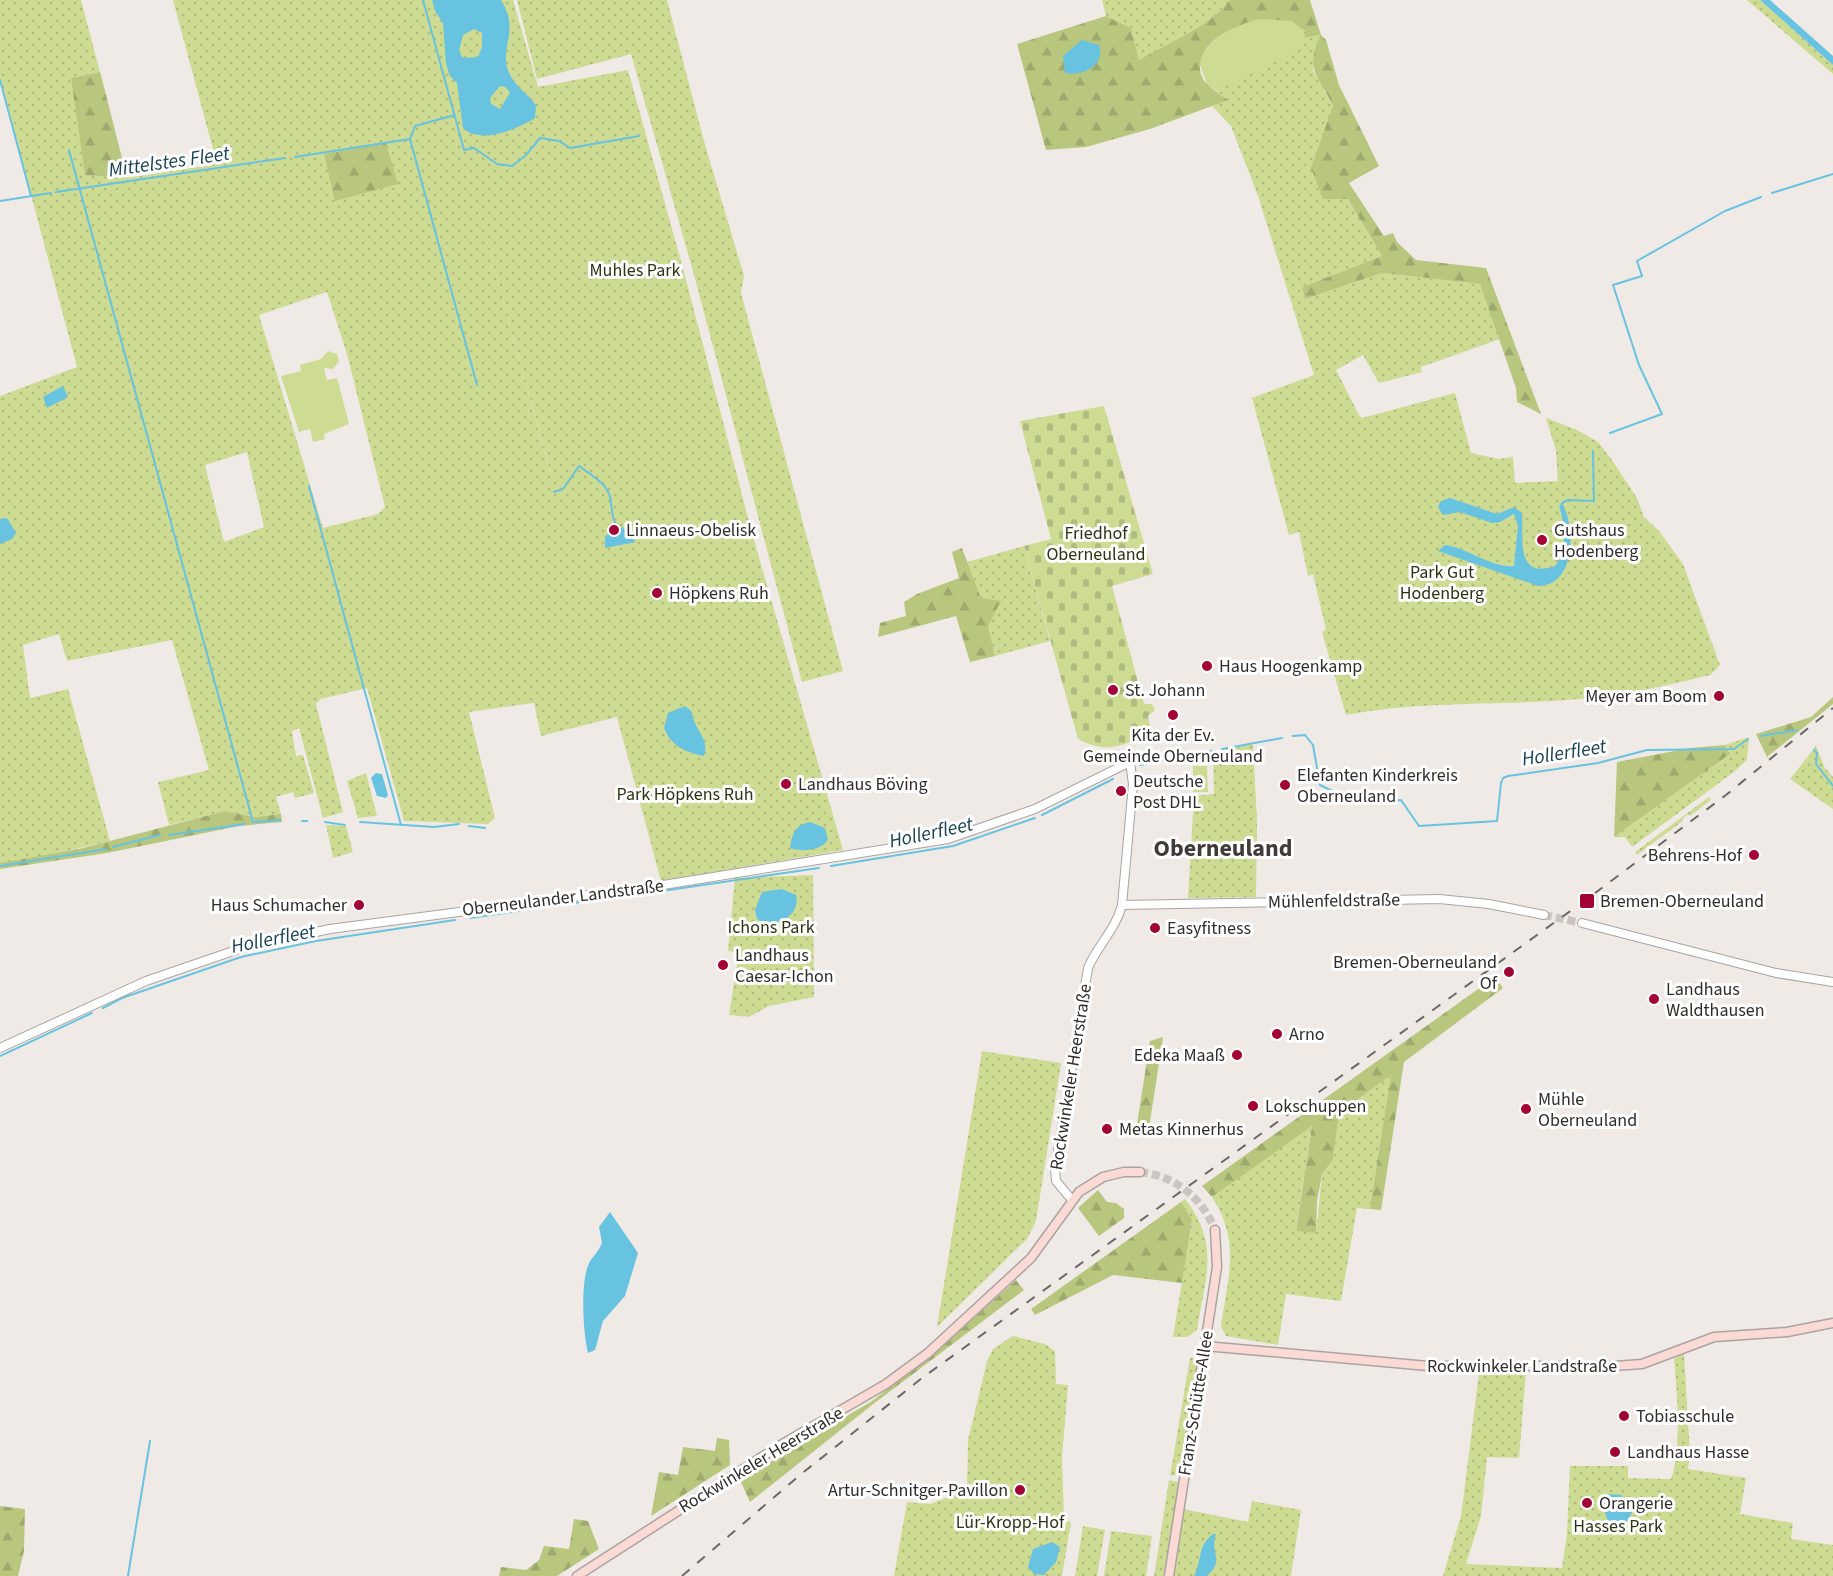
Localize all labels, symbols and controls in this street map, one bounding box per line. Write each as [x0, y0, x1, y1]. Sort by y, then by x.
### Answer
water label: Mittelstes Fleet [107, 140, 232, 184]
park label: Muhles Park [590, 258, 681, 283]
place label: Linnaeus-Obelisk [626, 518, 756, 543]
place label: Gutshaus Hodenberg [1554, 518, 1638, 564]
park label: Friedhof Oberneuland [1046, 521, 1146, 567]
marker: Linnaeus-Obelisk [607, 523, 621, 537]
marker: Gutshaus Hodenberg [1535, 533, 1549, 547]
park label: Park Gut Hodenberg [1400, 560, 1484, 606]
place label: Höpkens Ruh [669, 581, 769, 606]
marker: Höpkens Ruh [650, 586, 664, 600]
place label: Haus Hoogenkamp [1219, 654, 1362, 679]
marker: Haus Hoogenkamp [1200, 659, 1214, 673]
place label: St. Johann [1125, 678, 1205, 703]
marker: St. Johann [1106, 683, 1120, 697]
place label: Meyer am Boom [1585, 684, 1707, 709]
marker: Meyer am Boom [1712, 689, 1726, 703]
marker: Kita der Ev. Gemeinde Oberneuland [1166, 708, 1180, 722]
place label: Kita der Ev. Gemeinde Oberneuland [1083, 723, 1263, 769]
water label: Hollerfleet [1520, 732, 1609, 773]
place label: Elefanten Kinderkreis Oberneuland [1297, 763, 1458, 809]
place label: Deutsche Post DHL [1133, 769, 1203, 815]
place label: Landhaus Böving [798, 772, 927, 797]
marker: Landhaus Böving [779, 777, 793, 791]
marker: Elefanten Kinderkreis Oberneuland [1278, 778, 1292, 792]
park label: Park Höpkens Ruh [616, 782, 754, 807]
marker: Deutsche Post DHL [1114, 784, 1128, 798]
water label: Hollerfleet [886, 810, 976, 856]
district label: Oberneuland [1154, 831, 1292, 866]
place label: Behrens-Hof [1648, 843, 1743, 868]
marker: Behrens-Hof [1747, 848, 1761, 862]
street label: Oberneulander Landstraße [461, 873, 665, 923]
street label: Mühlenfeldstraße [1268, 887, 1400, 915]
place label: Bremen-Oberneuland [1600, 889, 1764, 914]
marker: Bremen-Oberneuland [1578, 892, 1596, 910]
place label: Haus Schumacher [211, 893, 348, 918]
marker: Haus Schumacher [352, 898, 366, 912]
park label: Ichons Park [727, 915, 815, 940]
place label: Easyfitness [1167, 916, 1251, 941]
water label: Hollerfleet [229, 917, 318, 961]
marker: Easyfitness [1148, 921, 1162, 935]
place label: Landhaus Caesar-Ichon [735, 943, 834, 989]
place label: Bremen-Oberneuland Of [1333, 950, 1498, 996]
marker: Landhaus Caesar-Ichon [716, 958, 730, 972]
marker: Bremen-Oberneuland Of [1502, 965, 1516, 979]
place label: Landhaus Waldthausen [1666, 977, 1765, 1023]
street label: Rockwinkeler Heerstraße [1044, 982, 1098, 1172]
marker: Landhaus Waldthausen [1647, 992, 1661, 1006]
place label: Arno [1289, 1022, 1325, 1047]
marker: Arno [1270, 1027, 1284, 1041]
place label: Edeka Maaß [1134, 1043, 1225, 1068]
marker: Edeka Maaß [1230, 1048, 1244, 1062]
place label: Mühle Oberneuland [1538, 1087, 1637, 1133]
place label: Lokschuppen [1265, 1094, 1366, 1119]
marker: Lokschuppen [1246, 1099, 1260, 1113]
marker: Mühle Oberneuland [1519, 1102, 1533, 1116]
place label: Metas Kinnerhus [1119, 1117, 1244, 1142]
marker: Metas Kinnerhus [1100, 1122, 1114, 1136]
street label: Franz-Schütte-Allee [1172, 1329, 1220, 1477]
street label: Rockwinkeler Landstraße [1427, 1354, 1617, 1379]
street label: Rockwinkeler Heerstraße [674, 1401, 848, 1519]
place label: Tobiasschule [1636, 1404, 1734, 1429]
marker: Tobiasschule [1617, 1409, 1631, 1423]
place label: Landhaus Hasse [1627, 1440, 1749, 1465]
marker: Landhaus Hasse [1608, 1445, 1622, 1459]
place label: Artur-Schnitger-Pavillon [828, 1478, 1008, 1503]
marker: Artur-Schnitger-Pavillon [1013, 1483, 1027, 1497]
place label: Orangerie [1599, 1491, 1673, 1516]
marker: Orangerie [1580, 1496, 1594, 1510]
park label: Lür-Kropp-Hof [956, 1510, 1065, 1535]
park label: Hasses Park [1573, 1514, 1663, 1539]

